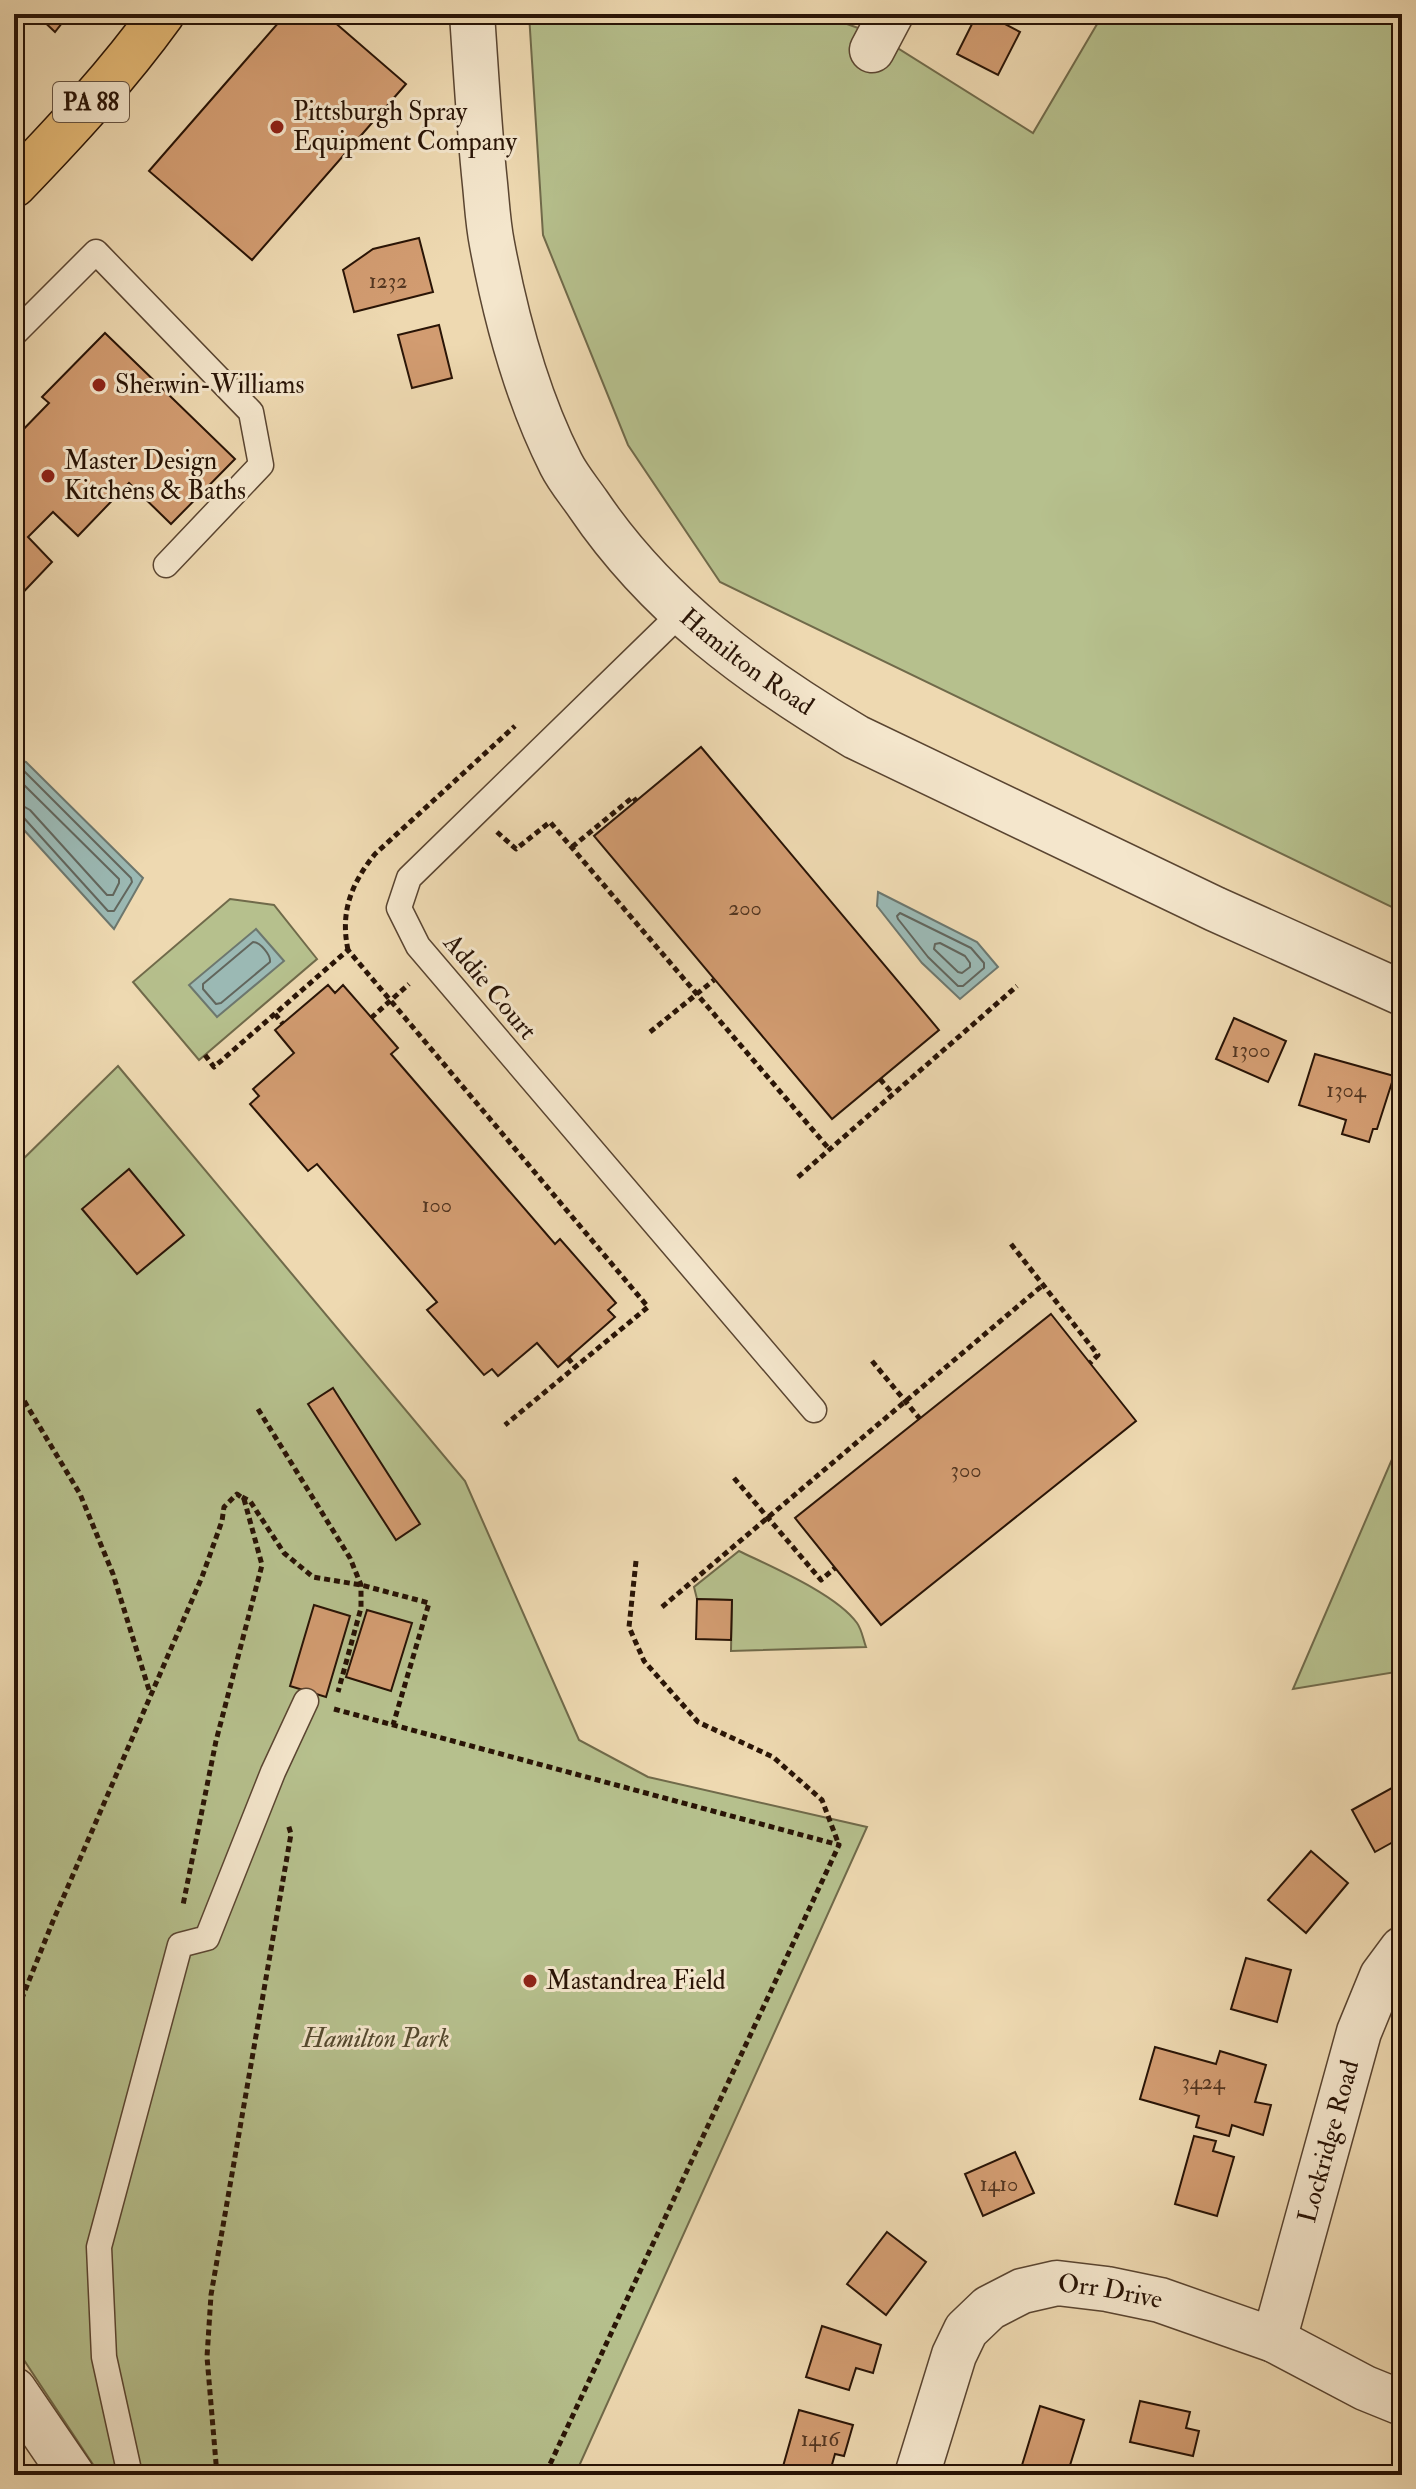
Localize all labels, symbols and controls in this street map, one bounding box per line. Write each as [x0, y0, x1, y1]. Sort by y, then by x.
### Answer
road number: PA 88 [53, 82, 129, 122]
place label: Pittsburgh Spray Equipment Company [293, 96, 517, 159]
marker: Pittsburgh Spray Equipment Company [268, 118, 286, 136]
house number: 1232 [369, 267, 407, 295]
place label: Sherwin-Williams [115, 369, 304, 401]
marker: Sherwin-Williams [90, 376, 108, 394]
place label: Master Design Kitchens & Baths [64, 445, 246, 507]
marker: Master Design Kitchens & Baths [39, 467, 57, 485]
street label: Hamilton Road [673, 601, 820, 723]
house number: 200 [728, 894, 762, 922]
street label: Addie Court [436, 927, 544, 1046]
house number: 1300 [1232, 1036, 1270, 1064]
house number: 1304 [1326, 1076, 1367, 1104]
house number: 100 [422, 1191, 452, 1219]
house number: 300 [950, 1456, 982, 1484]
place label: Mastandrea Field [546, 1965, 726, 1997]
marker: Mastandrea Field [521, 1972, 539, 1990]
park label: Hamilton Park [302, 2023, 449, 2055]
street label: Lockridge Road [1291, 2056, 1367, 2226]
house number: 3424 [1181, 2068, 1226, 2096]
house number: 1410 [980, 2170, 1018, 2198]
street label: Orr Drive [1056, 2267, 1165, 2316]
house number: 1416 [801, 2425, 841, 2453]

